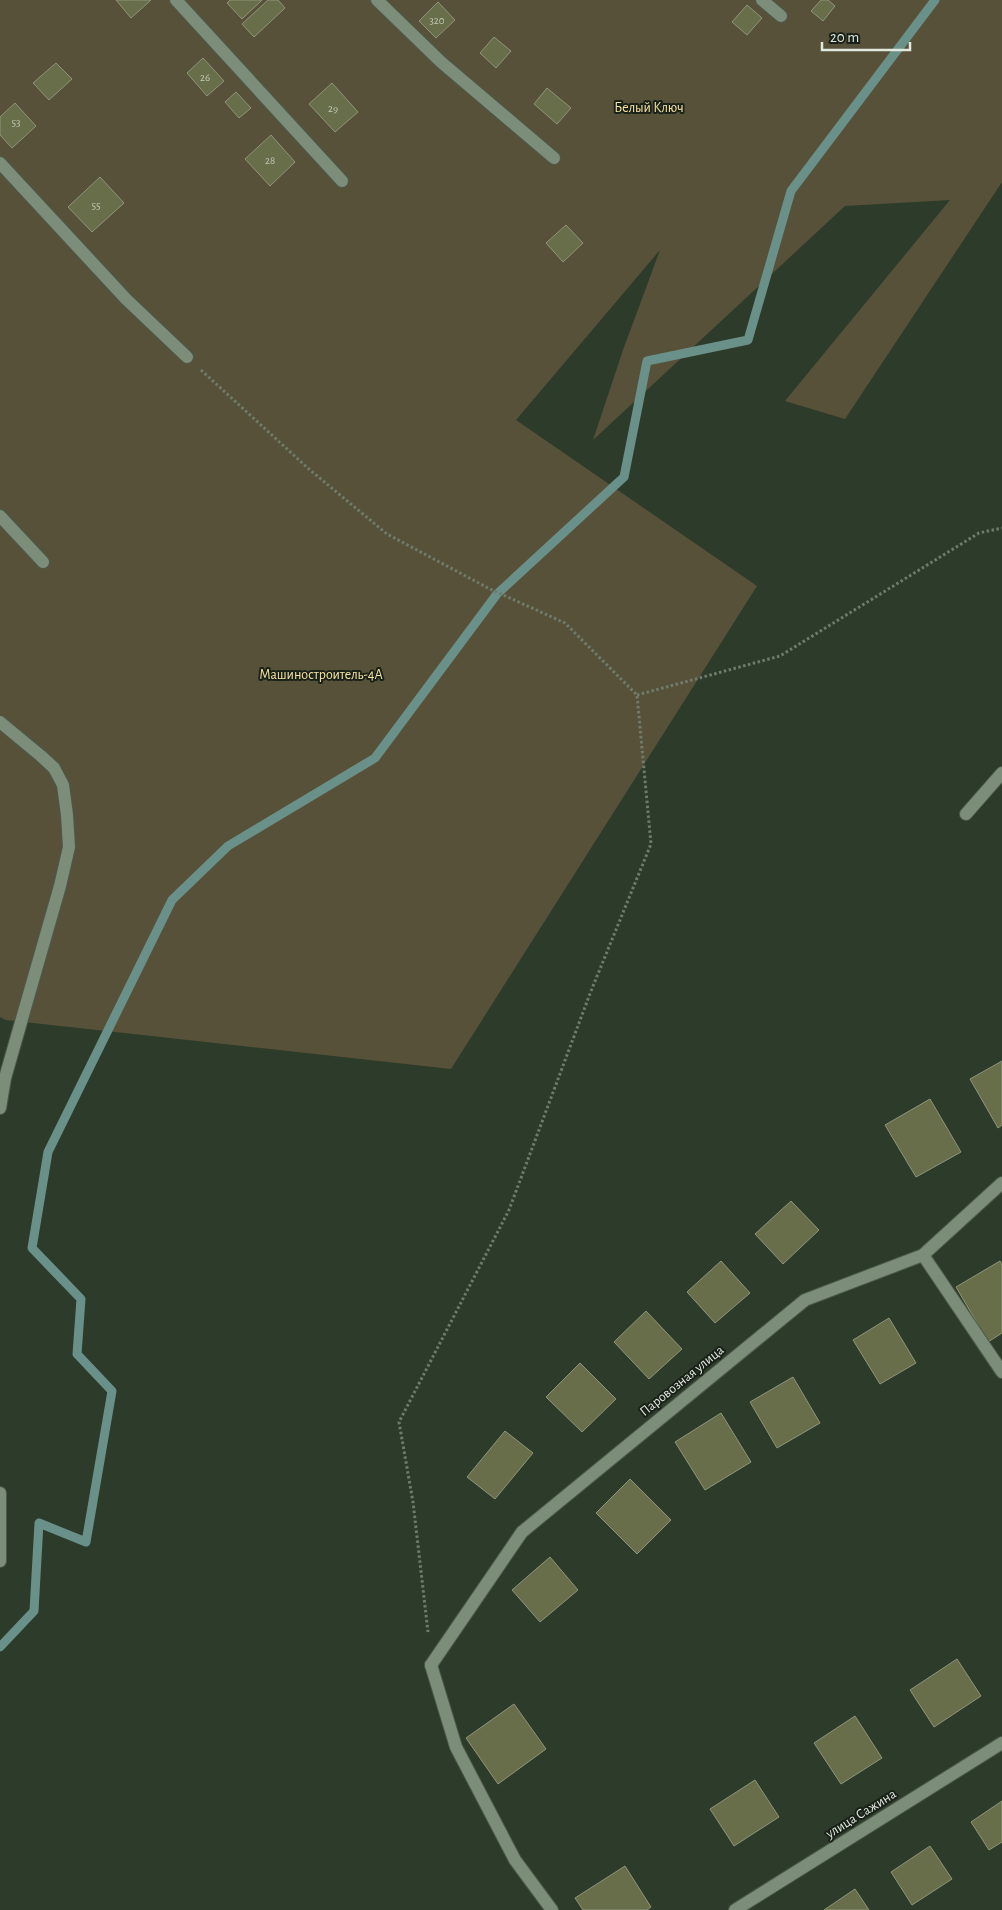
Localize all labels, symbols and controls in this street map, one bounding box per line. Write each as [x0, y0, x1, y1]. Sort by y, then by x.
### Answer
house number: 320 [429, 15, 445, 26]
scale bar [822, 20, 910, 52]
text: 20 m [830, 30, 859, 45]
house number: 26 [200, 72, 210, 83]
park label: Белый Ключ [614, 101, 684, 115]
house number: 29 [328, 103, 338, 114]
house number: 53 [11, 117, 21, 128]
house number: 28 [265, 155, 275, 166]
house number: 55 [91, 200, 101, 211]
park label: Машиностроитель-4А [259, 668, 383, 682]
street label: Паровозная улица [637, 1343, 727, 1419]
street label: улица Сажина [822, 1787, 899, 1842]

